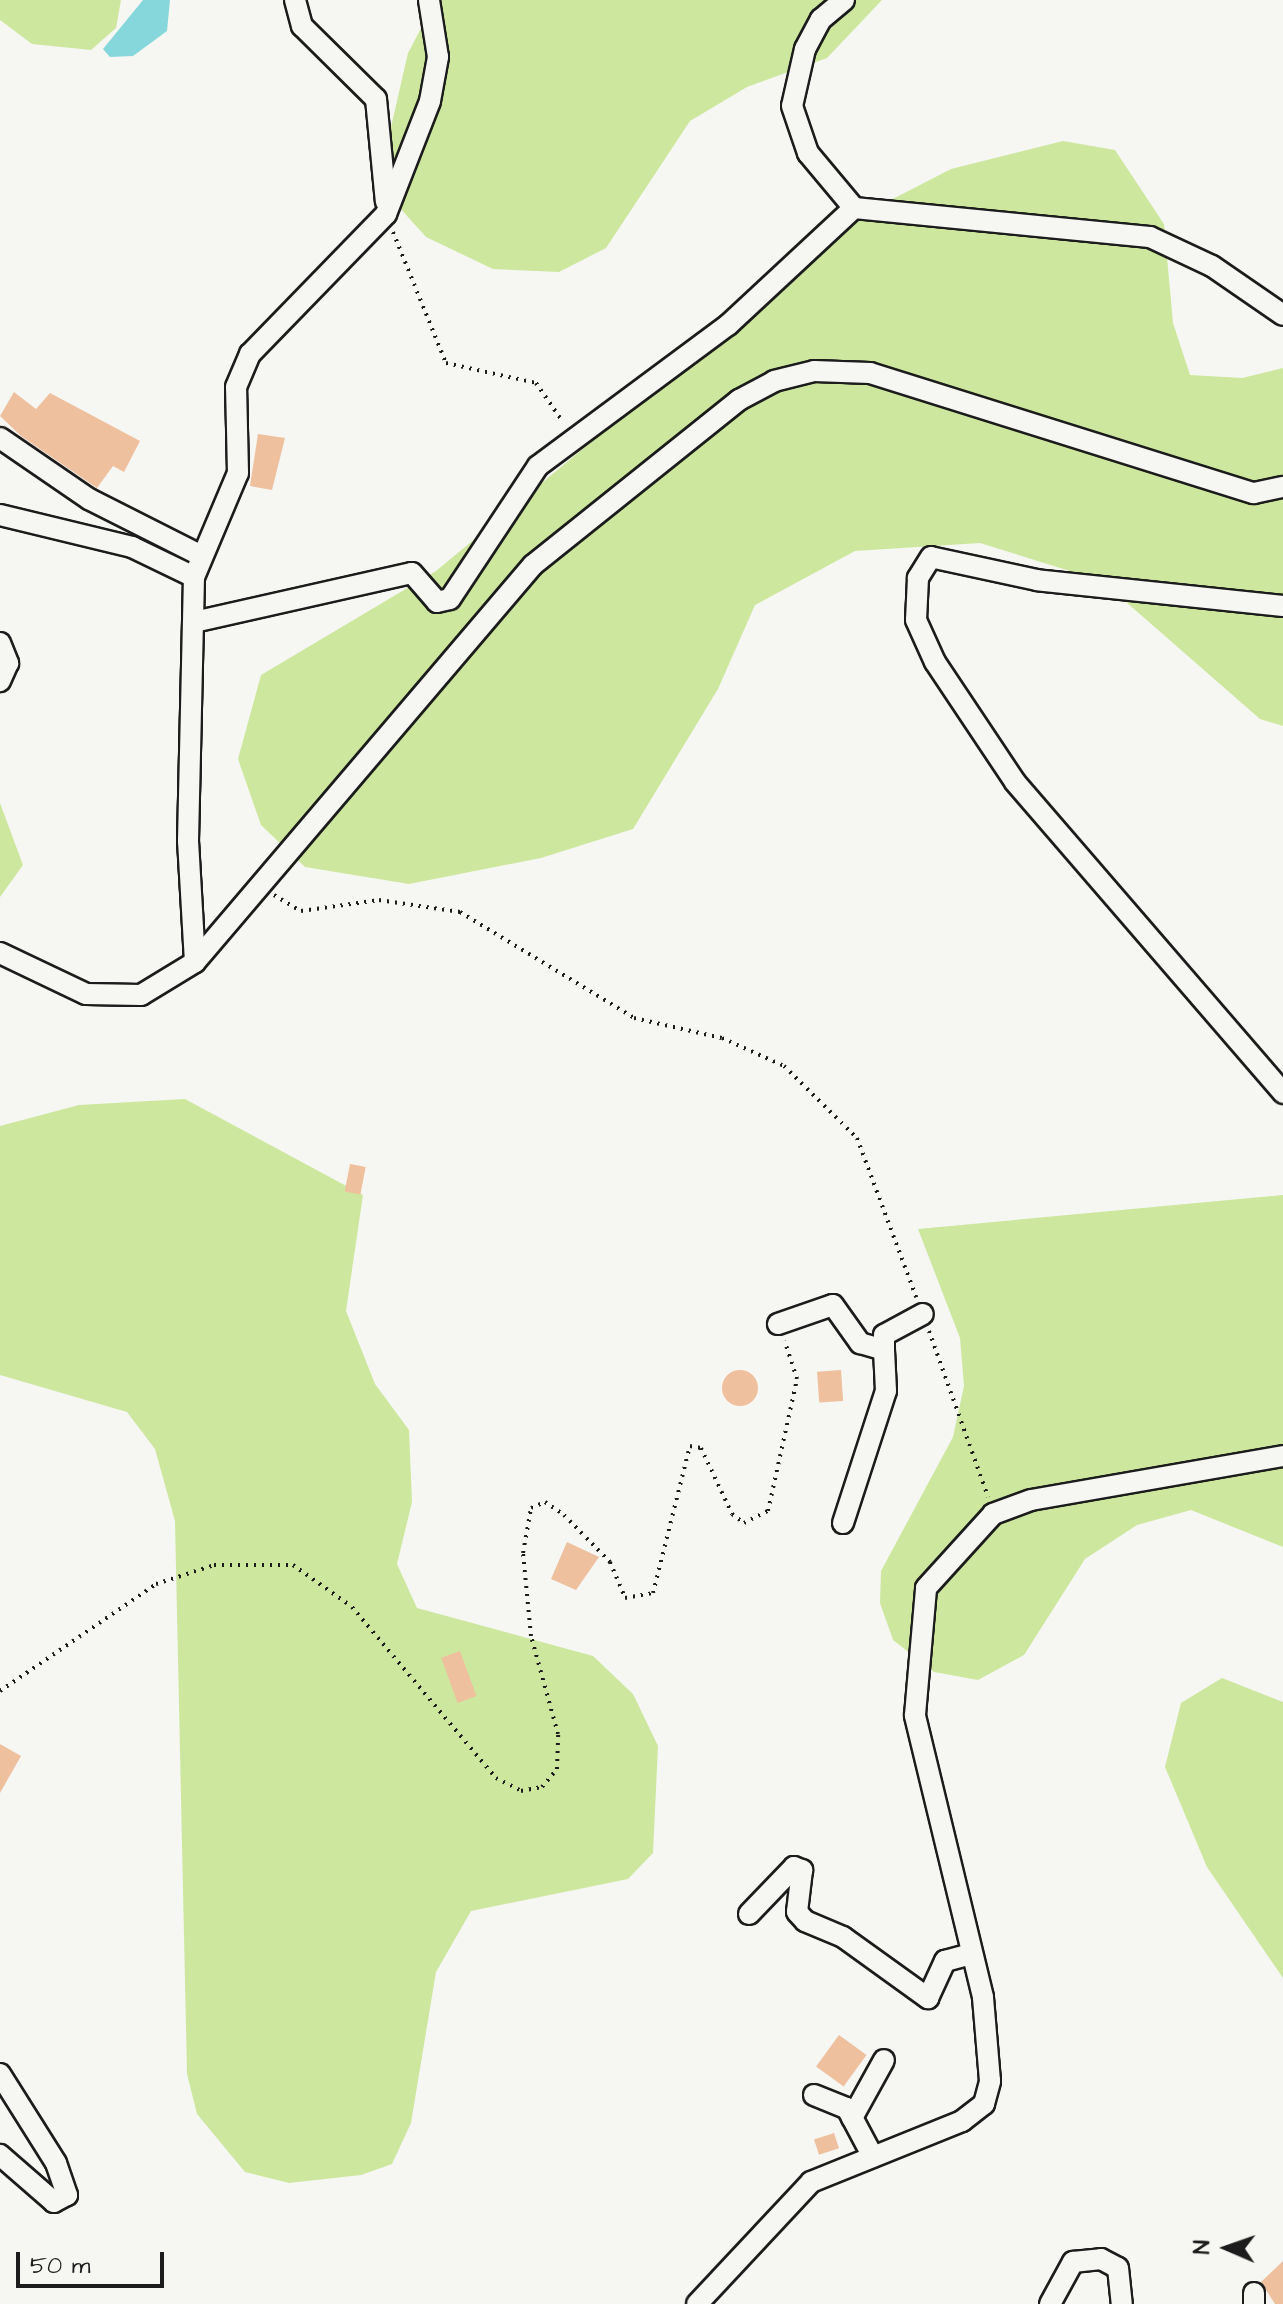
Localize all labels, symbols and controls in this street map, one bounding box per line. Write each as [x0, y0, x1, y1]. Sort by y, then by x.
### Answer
north arrow [1187, 2208, 1267, 2288]
scale bar [20, 2236, 168, 2286]
text: N [1187, 2240, 1218, 2255]
text: 50 m [30, 2249, 90, 2283]

